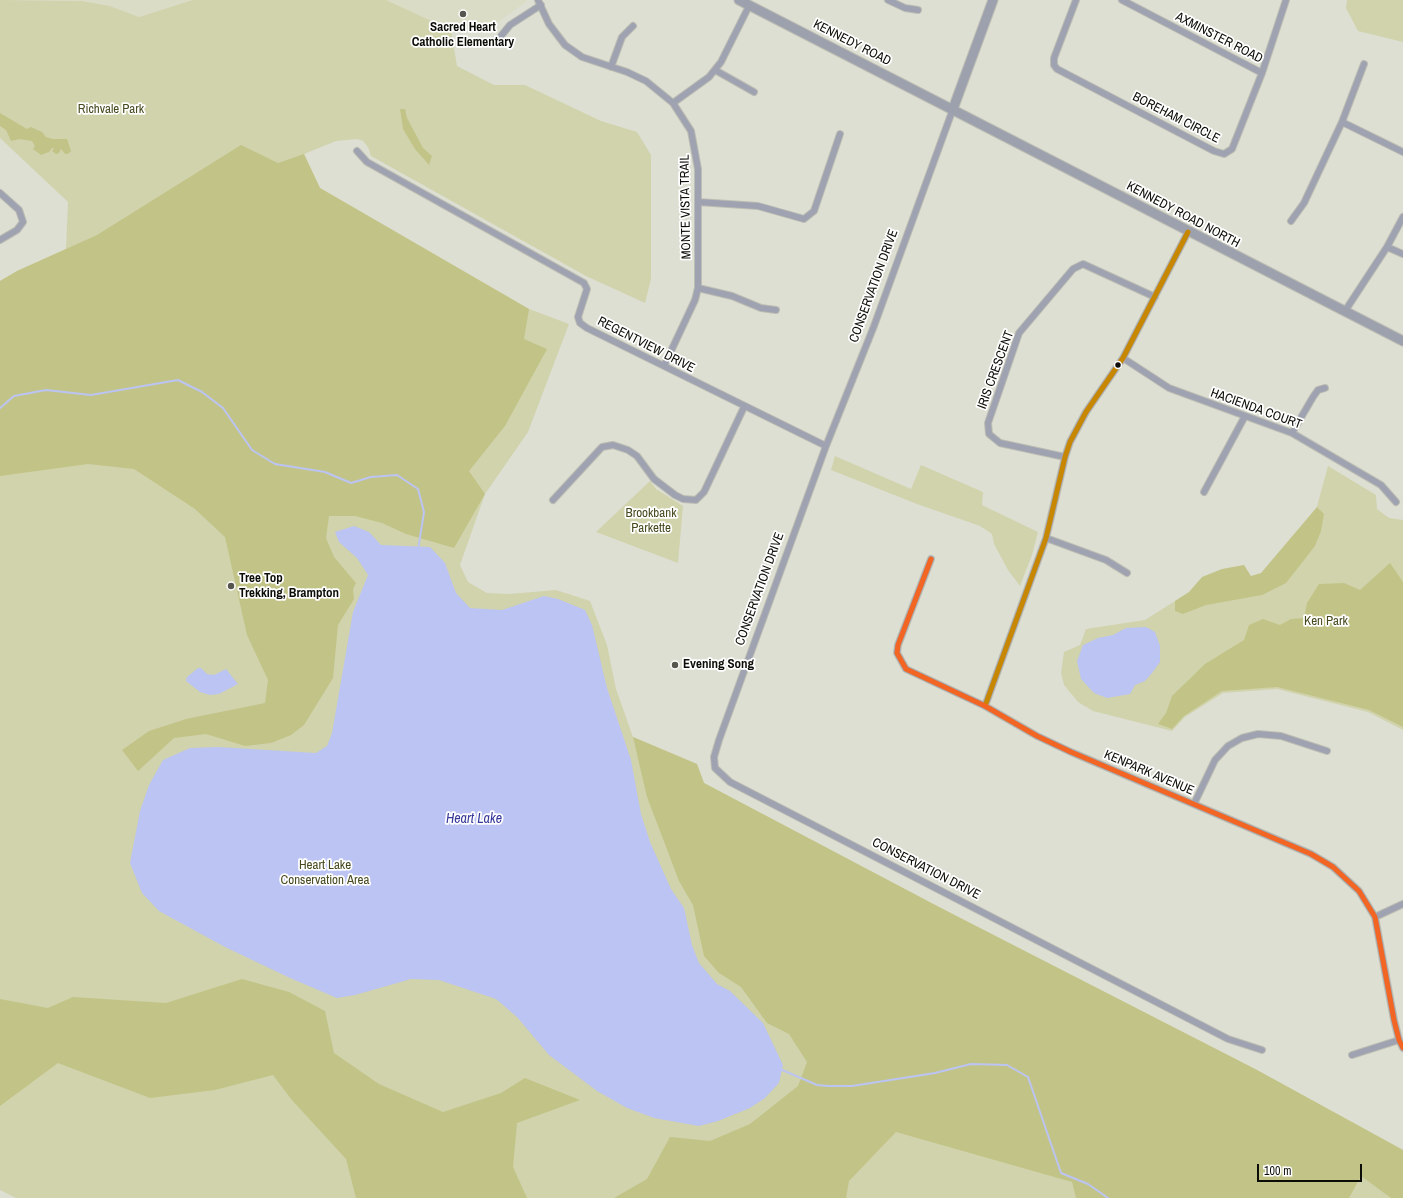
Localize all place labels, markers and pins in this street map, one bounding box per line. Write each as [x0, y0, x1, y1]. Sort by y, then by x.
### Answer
marker: Sacred Heart Catholic Elementary [458, 9, 468, 19]
place label: Sacred Heart Catholic Elementary [412, 20, 514, 51]
unlabelled marker [1113, 360, 1123, 370]
place label: Tree Top Trekking, Brampton [239, 571, 339, 602]
marker: Tree Top Trekking, Brampton [226, 581, 236, 591]
place label: Evening Song [683, 657, 754, 673]
marker: Evening Song [670, 660, 680, 670]

